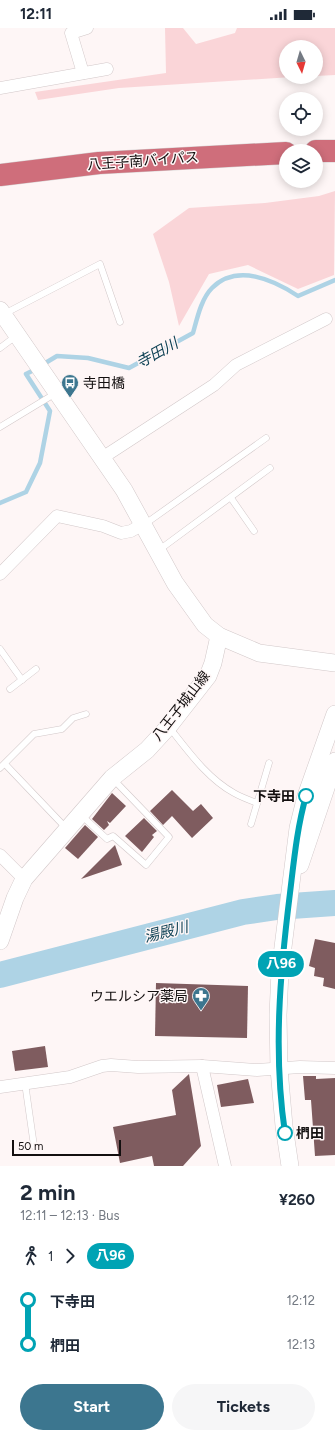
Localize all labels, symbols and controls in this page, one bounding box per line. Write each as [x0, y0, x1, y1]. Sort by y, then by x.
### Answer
text: 12:11 [20, 5, 52, 23]
north arrow [279, 40, 323, 84]
map controls [279, 40, 323, 188]
button: locate [279, 92, 323, 136]
button: layers [279, 144, 323, 188]
street label: 八王子南バイパス [87, 149, 199, 173]
water label: 寺田川 [133, 333, 183, 372]
bus stop icon: 寺田橋 [60, 373, 80, 398]
place label: 寺田橋 [83, 375, 125, 392]
street label: 八王子城山線 [148, 668, 214, 744]
place label: 下寺田 [253, 788, 295, 805]
marker: 下寺田 [298, 788, 314, 804]
water label: 湯殿川 [142, 917, 192, 946]
line badge: 八96 [258, 951, 304, 977]
text: 八96 [266, 955, 296, 972]
pharmacy icon: ウエルシア薬局 [191, 986, 211, 1011]
place label: ウエルシア薬局 [90, 988, 188, 1005]
marker: 椚田 [277, 1125, 293, 1141]
place label: 椚田 [296, 1125, 324, 1142]
scale bar [12, 1138, 121, 1157]
text: 50 m [18, 1140, 43, 1153]
text: 2 min [20, 1179, 75, 1206]
text: ¥260 [279, 1191, 315, 1209]
text: 12:11 – 12:13 · Bus [20, 1208, 120, 1223]
icon: walk [20, 1245, 42, 1267]
icon: forward [59, 1245, 81, 1267]
text: 八96 [95, 1247, 126, 1264]
text: 1 [48, 1249, 53, 1264]
text: 下寺田 [50, 1293, 95, 1311]
text: 12:12 [286, 1293, 315, 1308]
text: 椚田 [50, 1337, 80, 1355]
text: 12:13 [287, 1337, 315, 1352]
button: Start [20, 1384, 164, 1430]
button: Tickets [172, 1384, 315, 1430]

